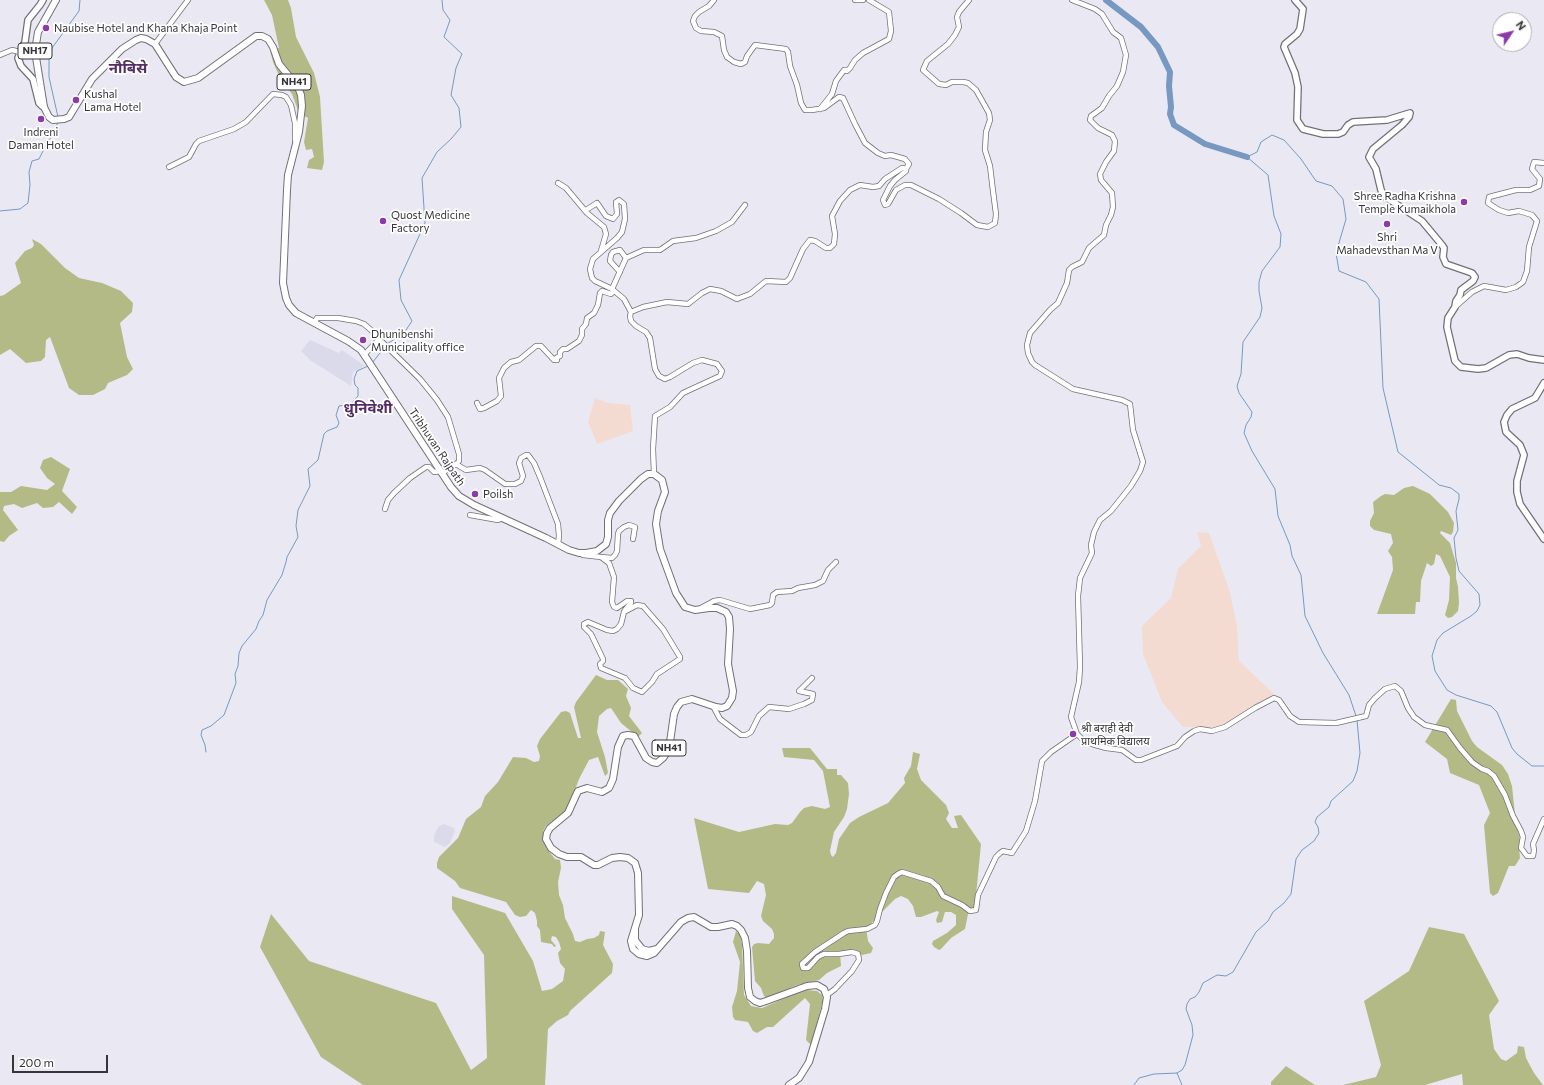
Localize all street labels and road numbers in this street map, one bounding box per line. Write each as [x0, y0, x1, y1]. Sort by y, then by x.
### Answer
road number: NH17 [18, 43, 52, 59]
road number: NH41 [277, 74, 311, 90]
street label: Tribhuvan Rajpath [406, 406, 468, 488]
road number: NH41 [652, 740, 686, 756]

